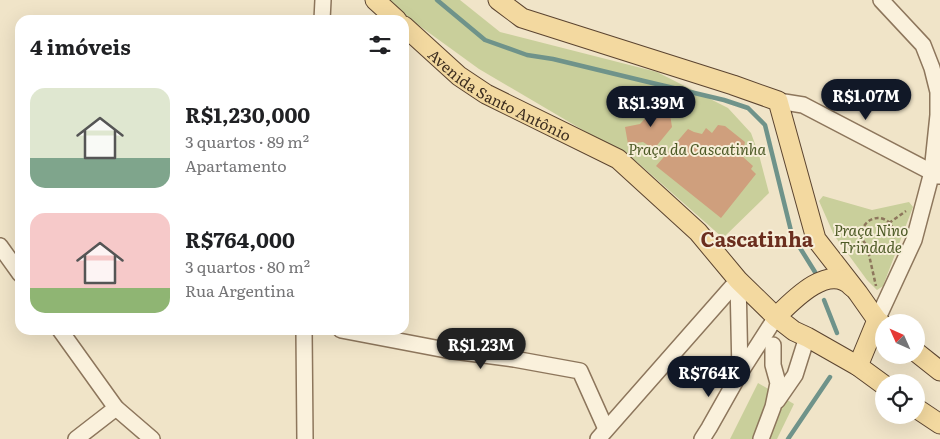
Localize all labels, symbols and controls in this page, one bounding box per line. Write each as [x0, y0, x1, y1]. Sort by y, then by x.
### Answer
text: 4 imóveis [30, 30, 131, 61]
icon: filters [366, 31, 394, 59]
street label: Avenida Santo Antônio [424, 42, 576, 146]
pin: R$1.07M [820, 78, 912, 121]
text: R$1.07M [832, 83, 900, 107]
pin: R$1.39M [605, 86, 697, 128]
text: R$1.39M [617, 90, 685, 114]
text: R$1,230,000 [185, 98, 310, 129]
icon: home [70, 108, 130, 168]
text: 3 quartos · 89 m² [185, 129, 309, 153]
park label: Praça da Cascatinha [628, 137, 766, 160]
text: Apartamento [185, 153, 287, 177]
park label: Praça Nino Trindade [834, 218, 908, 258]
text: R$764,000 [185, 223, 295, 254]
district label: Cascatinha [701, 223, 814, 253]
icon: home [70, 233, 130, 293]
text: 3 quartos · 80 m² [185, 254, 310, 278]
text: Rua Argentina [185, 278, 295, 302]
north arrow [875, 314, 925, 364]
map controls [875, 314, 925, 424]
pin: R$1.23M [435, 328, 527, 370]
text: R$1.23M [448, 332, 514, 356]
pin: R$764K [668, 356, 750, 398]
text: R$764K [678, 360, 740, 384]
button: locate [875, 374, 925, 424]

